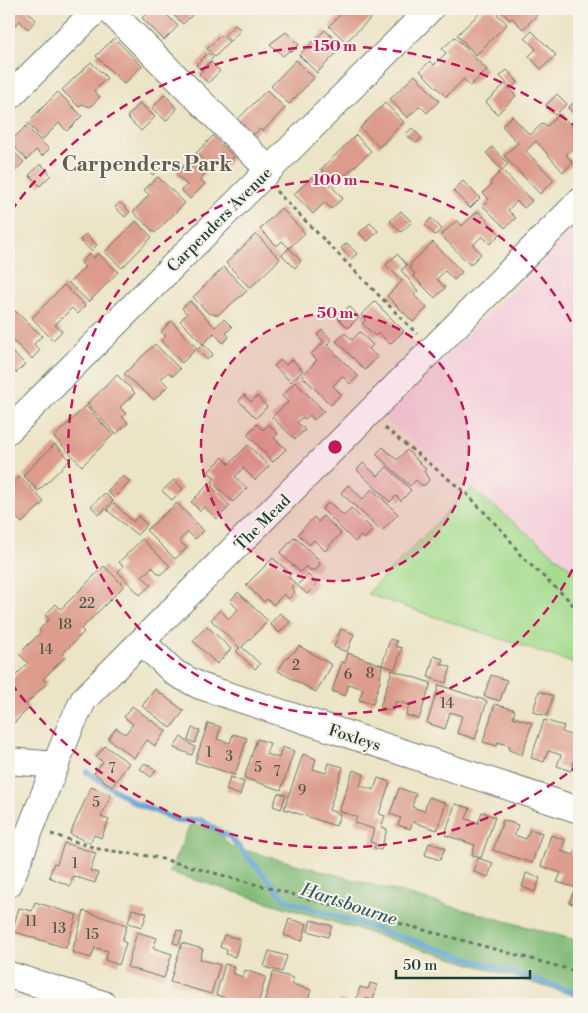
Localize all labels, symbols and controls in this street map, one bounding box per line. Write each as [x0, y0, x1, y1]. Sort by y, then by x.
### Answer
text: 150 m [313, 37, 357, 56]
district label: Carpenders Park [62, 152, 233, 178]
street label: Carpenders Avenue [163, 163, 276, 276]
text: 100 m [313, 171, 358, 190]
text: 50 m [317, 304, 353, 323]
centre of rings [326, 438, 344, 456]
street label: The Mead [230, 490, 295, 555]
house number: 22 [79, 595, 95, 613]
house number: 18 [58, 616, 72, 634]
house number: 14 [39, 641, 53, 659]
house number: 2 [292, 657, 300, 675]
house number: 8 [366, 665, 374, 683]
house number: 6 [344, 666, 353, 684]
house number: 14 [440, 695, 454, 713]
street label: Foxleys [326, 720, 383, 756]
house number: 1 [206, 744, 212, 762]
house number: 3 [225, 748, 233, 766]
house number: 5 [254, 759, 262, 777]
house number: 7 [108, 760, 116, 778]
house number: 7 [273, 763, 281, 781]
house number: 9 [298, 782, 306, 800]
house number: 5 [92, 794, 100, 812]
house number: 1 [72, 855, 78, 873]
water label: Hartsbourne [297, 878, 400, 931]
house number: 11 [25, 913, 37, 931]
house number: 13 [52, 920, 66, 938]
house number: 15 [85, 926, 99, 944]
scale bar [396, 948, 529, 980]
text: 50 m [403, 956, 437, 975]

